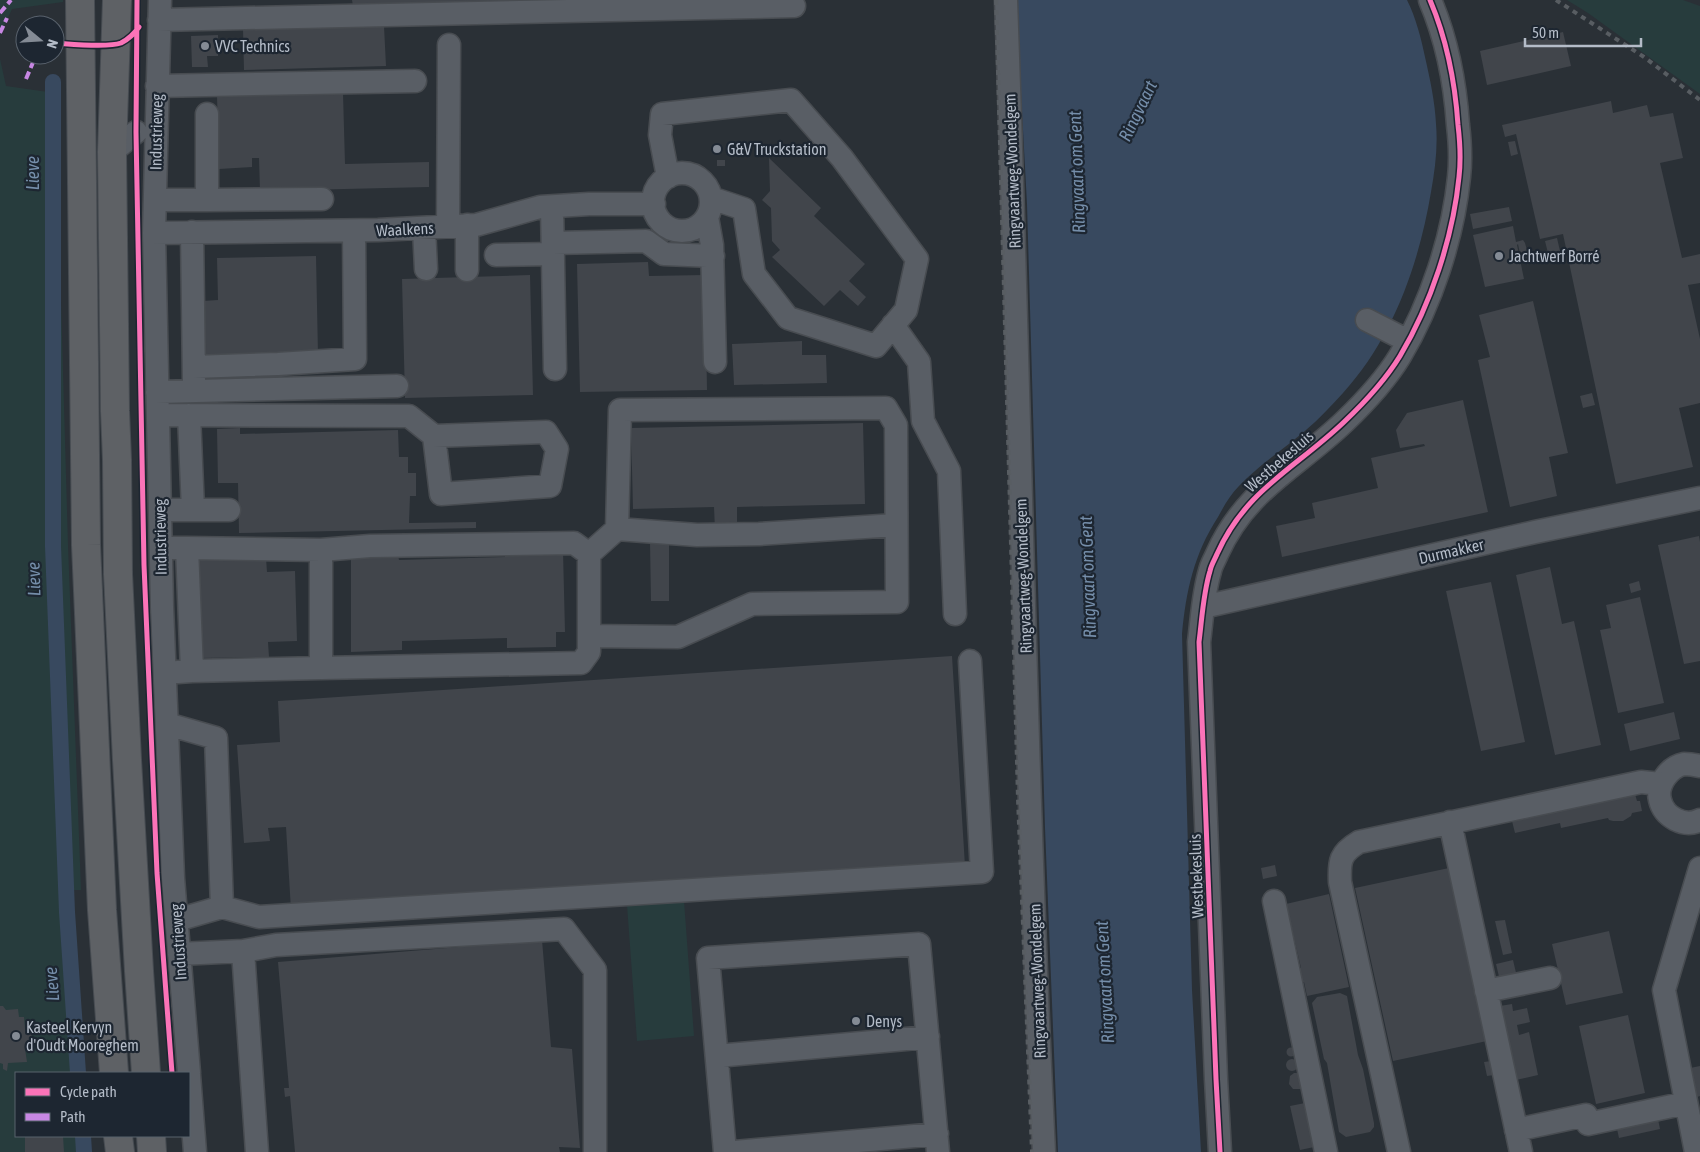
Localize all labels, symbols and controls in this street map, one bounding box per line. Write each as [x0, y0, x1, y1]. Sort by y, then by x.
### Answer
north arrow [15, 15, 65, 65]
scale bar [1525, 15, 1641, 47]
text: 50 m [1532, 24, 1559, 41]
place label: VVC Technics [215, 37, 290, 55]
text: N [43, 38, 61, 50]
marker: VVC Technics [199, 40, 211, 52]
water label: Ringvaart [1114, 76, 1162, 144]
street label: Ringvaartweg-Wondelgem [1000, 93, 1025, 249]
street label: Industrieweg [146, 94, 167, 170]
water label: Ringvaart om Gent [1064, 110, 1089, 234]
place label: G&V Truckstation [727, 140, 827, 158]
marker: G&V Truckstation [711, 143, 723, 155]
water label: Lieve [22, 156, 43, 190]
street label: Waalkens [376, 218, 435, 239]
place label: Jachtwerf Borré [1509, 247, 1599, 265]
marker: Jachtwerf Borré [1493, 250, 1505, 262]
street label: Westbekesluis [1241, 426, 1317, 495]
street label: Industrieweg [150, 498, 171, 575]
street label: Ringvaartweg-Wondelgem [1011, 498, 1036, 654]
water label: Ringvaart om Gent [1075, 515, 1100, 639]
street label: Durmakker [1417, 535, 1485, 567]
water label: Lieve [22, 561, 45, 597]
street label: Westbekesluis [1186, 833, 1206, 918]
street label: Industrieweg [166, 903, 191, 981]
street label: Ringvaartweg-Wondelgem [1025, 903, 1050, 1059]
water label: Ringvaart om Gent [1091, 919, 1118, 1044]
water label: Lieve [40, 966, 63, 1002]
place label: Denys [866, 1012, 903, 1031]
marker: Denys [850, 1015, 862, 1027]
place label: Kasteel Kervyn d'Oudt Mooreghem [26, 1018, 139, 1055]
marker: Kasteel Kervyn d'Oudt Mooreghem [10, 1030, 22, 1042]
legend [15, 1072, 190, 1137]
text: Cycle path [60, 1083, 117, 1100]
text: Path [60, 1108, 86, 1125]

